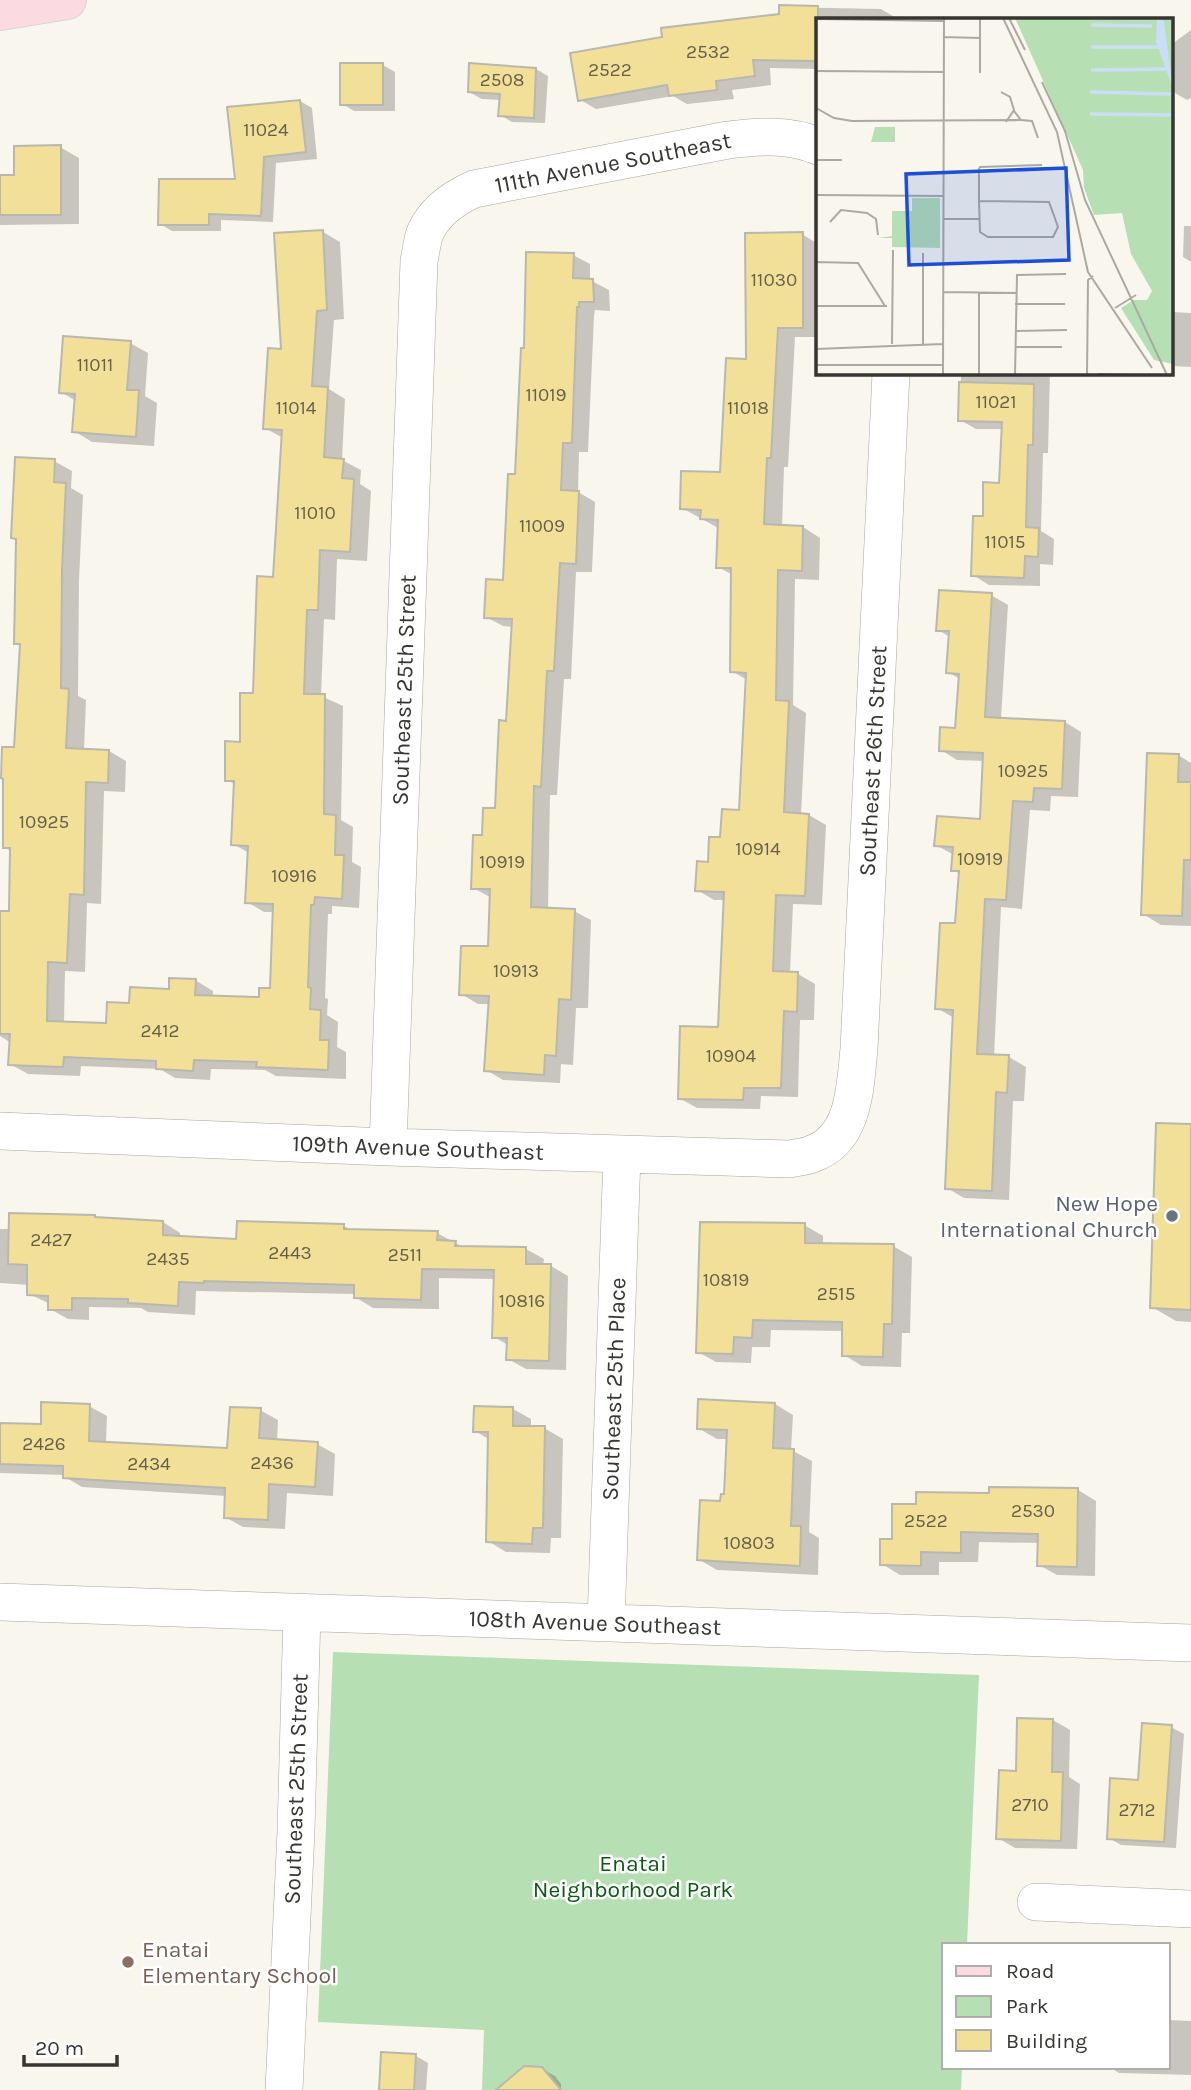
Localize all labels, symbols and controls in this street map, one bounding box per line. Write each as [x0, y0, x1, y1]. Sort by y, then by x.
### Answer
inset map [816, 18, 1174, 374]
house number: 2532 [686, 41, 730, 63]
house number: 2522 [588, 59, 632, 81]
house number: 2508 [480, 69, 524, 91]
house number: 11024 [243, 119, 289, 141]
street label: 111th Avenue Southeast [493, 127, 734, 199]
house number: 11030 [751, 269, 797, 291]
house number: 11011 [77, 354, 113, 376]
house number: 11019 [525, 384, 567, 406]
house number: 11021 [975, 391, 1017, 413]
house number: 11014 [276, 397, 317, 419]
house number: 11018 [727, 397, 769, 419]
house number: 11010 [294, 502, 336, 524]
house number: 11009 [519, 515, 565, 537]
house number: 11015 [985, 531, 1025, 553]
street label: Southeast 25th Street [386, 574, 422, 806]
street label: Southeast 26th Street [853, 644, 893, 877]
house number: 10925 [998, 760, 1048, 782]
house number: 10925 [19, 811, 69, 833]
house number: 10914 [735, 838, 781, 860]
house number: 10919 [957, 848, 1003, 870]
house number: 10919 [479, 851, 525, 873]
house number: 10916 [271, 865, 317, 887]
house number: 10913 [493, 960, 539, 982]
house number: 2412 [141, 1020, 179, 1042]
house number: 10904 [706, 1045, 757, 1067]
street label: 109th Avenue Southeast [292, 1130, 545, 1166]
place label: New Hope International Church [940, 1190, 1158, 1243]
marker: New Hope International Church [1164, 1208, 1180, 1224]
house number: 2427 [30, 1229, 72, 1251]
house number: 2443 [268, 1242, 312, 1264]
house number: 2511 [388, 1244, 422, 1266]
house number: 2435 [146, 1248, 190, 1270]
house number: 10819 [703, 1269, 749, 1291]
street label: Southeast 25th Place [597, 1277, 631, 1501]
house number: 2515 [817, 1283, 855, 1305]
house number: 10816 [499, 1290, 545, 1312]
house number: 2426 [22, 1433, 66, 1455]
house number: 2436 [250, 1452, 294, 1474]
house number: 2434 [127, 1453, 171, 1475]
house number: 2530 [1011, 1500, 1055, 1522]
house number: 2522 [904, 1510, 948, 1532]
house number: 10803 [723, 1532, 775, 1554]
street label: 108th Avenue Southeast [468, 1605, 722, 1641]
street label: Southeast 25th Street [278, 1673, 314, 1905]
house number: 2710 [1011, 1794, 1049, 1816]
house number: 2712 [1118, 1799, 1156, 1821]
park label: Enatai Neighborhood Park [533, 1850, 733, 1903]
place label: Enatai Elementary School [142, 1936, 337, 1989]
legend [942, 1943, 1170, 2069]
marker: Enatai Elementary School [120, 1954, 136, 1970]
text: Road [1006, 1959, 1054, 1983]
text: Park [1006, 1994, 1049, 2018]
scale bar [24, 2024, 117, 2068]
text: Building [1006, 2029, 1087, 2053]
text: 20 m [35, 2036, 84, 2060]

